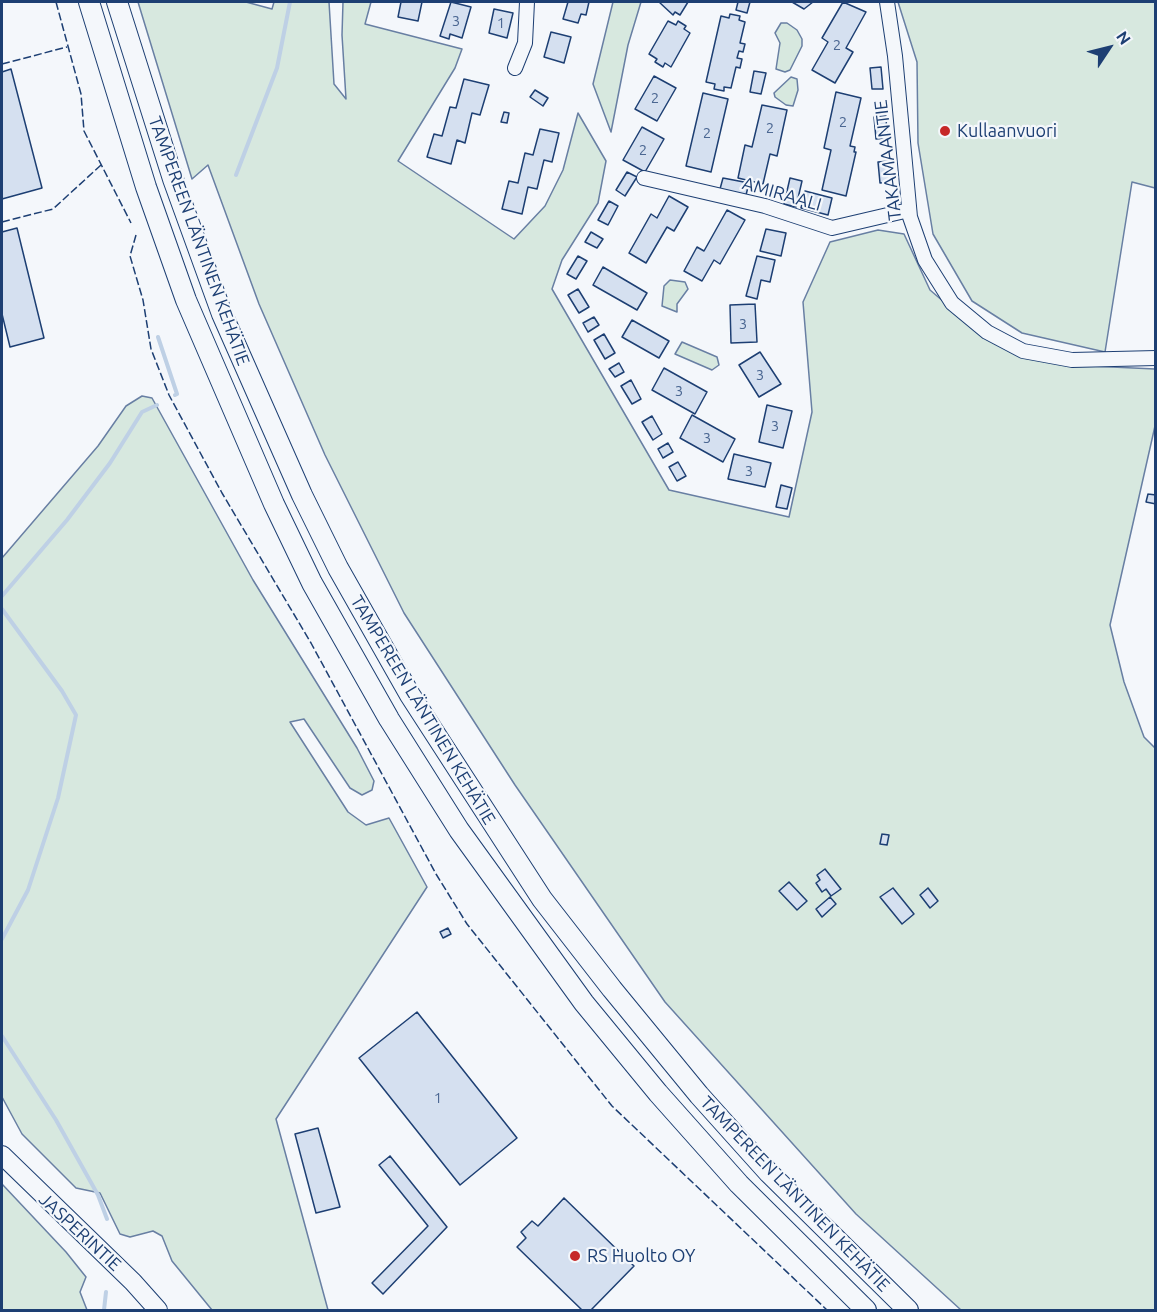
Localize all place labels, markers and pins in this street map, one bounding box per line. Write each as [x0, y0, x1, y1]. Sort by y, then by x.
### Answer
place label: Kullaanvuori [957, 120, 1057, 142]
marker: Kullaanvuori [938, 124, 952, 138]
place label: RS Huolto OY [587, 1245, 695, 1267]
marker: RS Huolto OY [568, 1249, 582, 1263]

